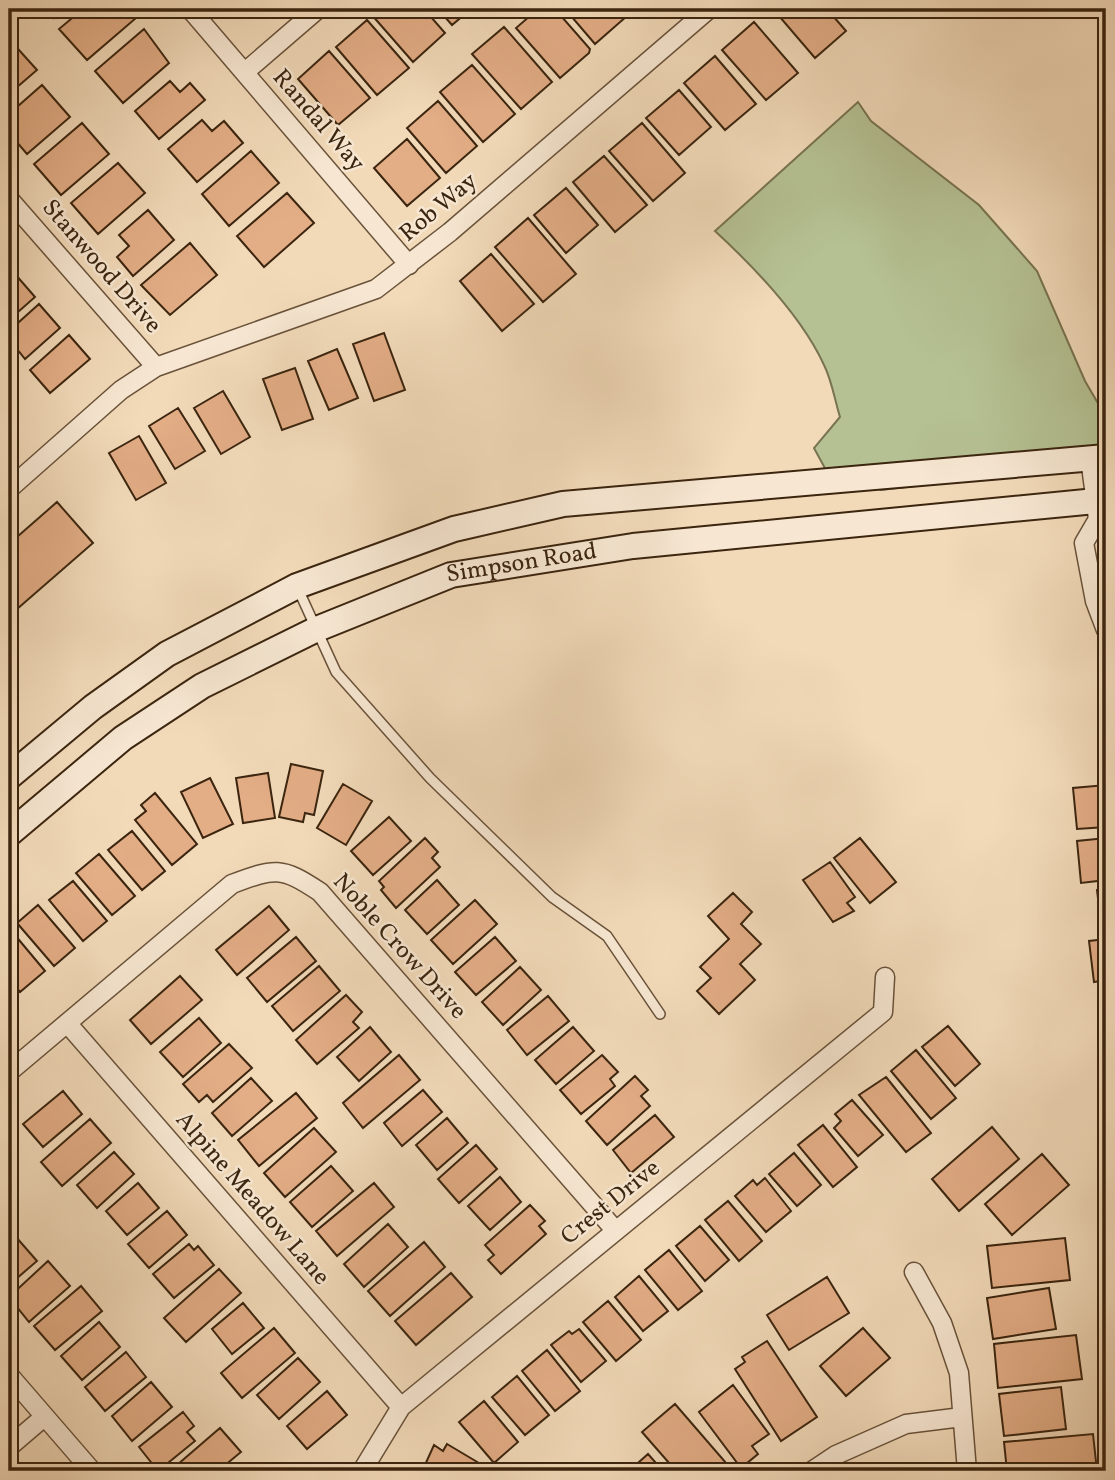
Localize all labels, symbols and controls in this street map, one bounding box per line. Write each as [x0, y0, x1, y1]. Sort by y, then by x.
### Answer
street label: Randal Way [264, 62, 372, 180]
street label: Rob Way [393, 165, 485, 251]
street label: Stanwood Drive [33, 193, 169, 341]
street label: Simpson Road [444, 535, 599, 592]
street label: Noble Crow Drive [324, 866, 474, 1028]
street label: Alpine Meadow Lane [167, 1105, 337, 1293]
street label: Crest Drive [554, 1152, 668, 1254]

